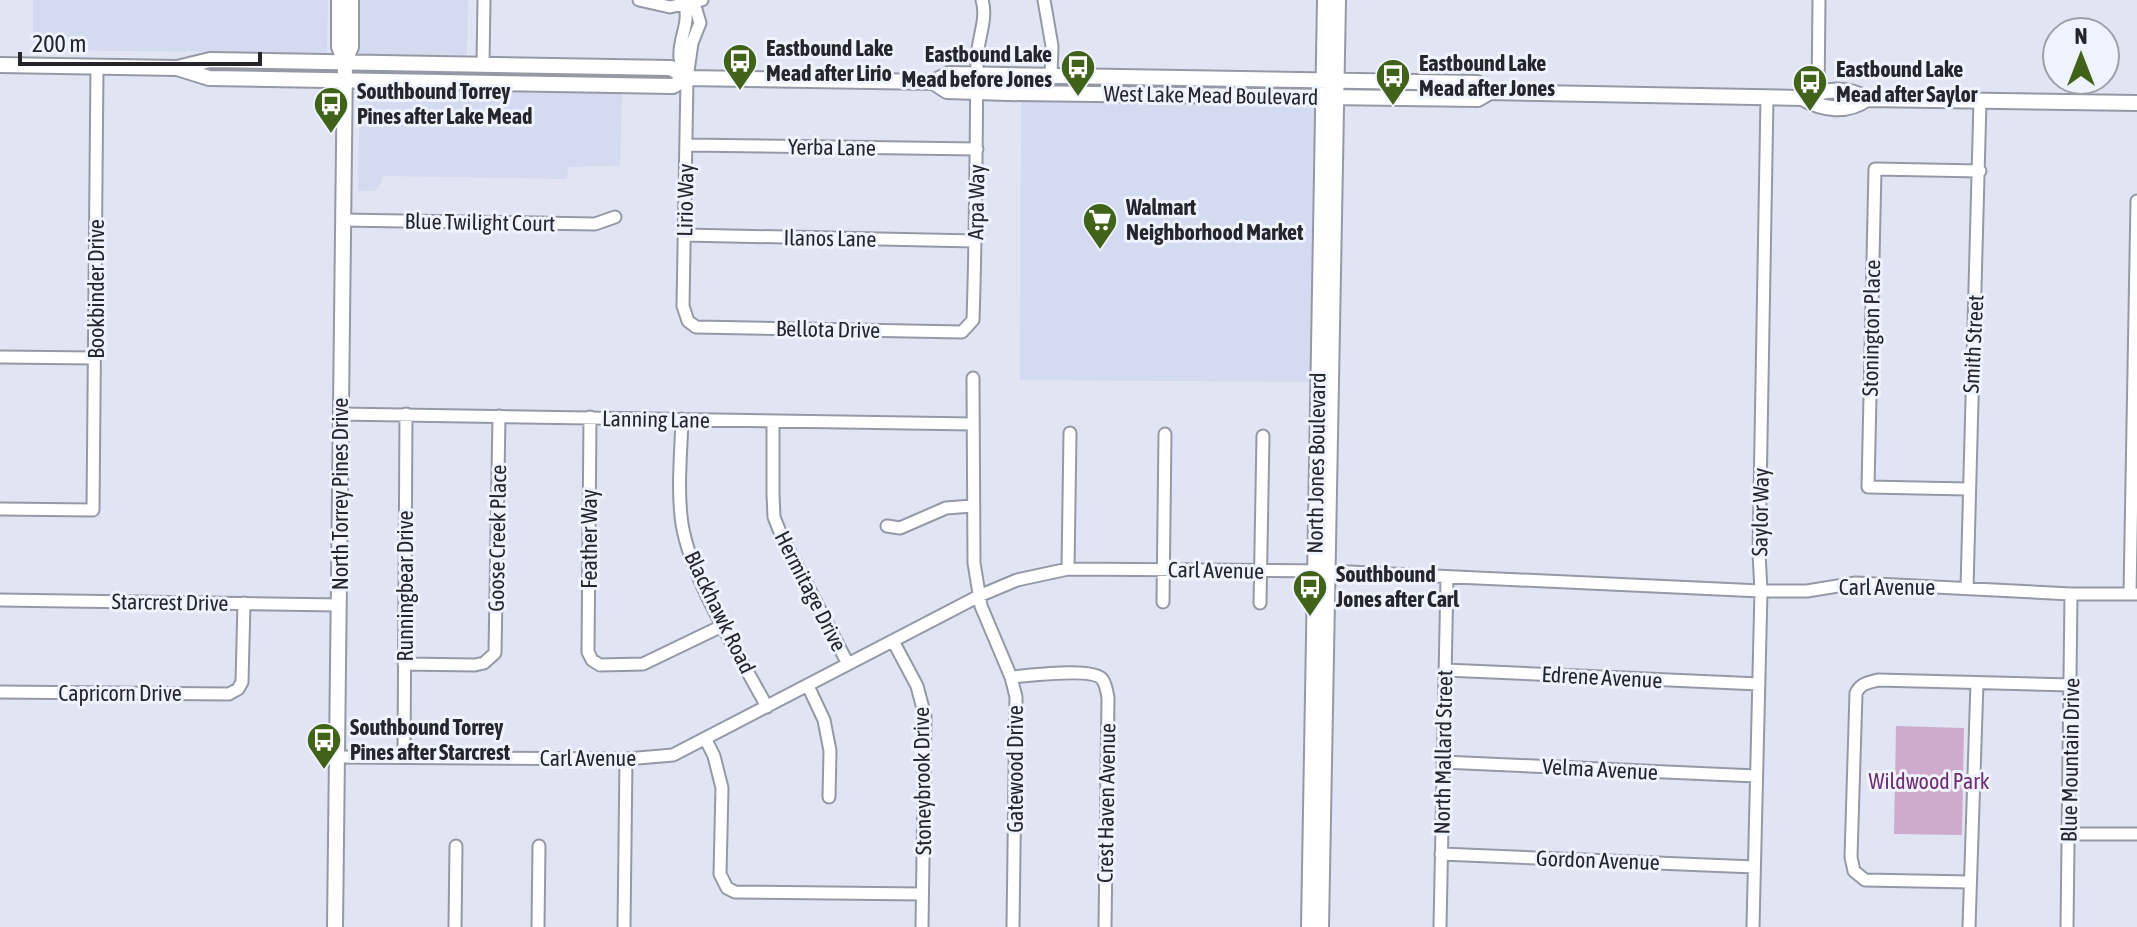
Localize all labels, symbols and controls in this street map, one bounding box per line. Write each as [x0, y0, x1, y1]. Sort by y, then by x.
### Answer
scale bar [20, 16, 260, 66]
north arrow [2041, 16, 2121, 96]
text: N [2075, 23, 2087, 49]
text: 200 m [32, 30, 86, 57]
place label: Eastbound Lake Mead after Lirio [766, 35, 893, 86]
place label: Eastbound Lake Mead before Jones [901, 41, 1052, 92]
bus stop icon: Eastbound Lake Mead after Lirio [721, 42, 759, 92]
bus stop icon: Eastbound Lake Mead before Jones [1059, 48, 1097, 98]
place label: Eastbound Lake Mead after Jones [1419, 50, 1555, 101]
place label: Eastbound Lake Mead after Saylor [1836, 56, 1978, 107]
bus stop icon: Eastbound Lake Mead after Jones [1374, 57, 1412, 107]
bus stop icon: Eastbound Lake Mead after Saylor [1791, 63, 1829, 113]
place label: Southbound Torrey Pines after Lake Mead [357, 78, 532, 129]
street label: West Lake Mead Boulevard [1104, 80, 1318, 110]
bus stop icon: Southbound Torrey Pines after Lake Mead [312, 85, 350, 135]
street label: Yerba Lane [788, 133, 876, 161]
street label: Lirio Way [671, 163, 699, 237]
street label: Arpa Way [962, 164, 990, 240]
place label: Walmart Neighborhood Market [1125, 194, 1304, 245]
supermarket icon: Walmart Neighborhood Market [1081, 201, 1119, 251]
street label: Blue Twilight Court [404, 208, 556, 236]
street label: Bookbinder Drive [83, 219, 109, 359]
street label: Ilanos Lane [783, 224, 877, 252]
street label: Stonington Place [1857, 259, 1885, 397]
street label: Smith Street [1957, 294, 1989, 394]
street label: Bellota Drive [776, 315, 880, 343]
street label: North Jones Boulevard [1301, 372, 1331, 554]
street label: North Torrey Pines Drive [327, 398, 353, 590]
street label: Lanning Lane [602, 405, 710, 433]
street label: Goose Creek Place [483, 464, 511, 612]
street label: Saylor Way [1746, 467, 1774, 557]
street label: Feather Way [576, 489, 602, 589]
street label: Runningbear Drive [392, 510, 418, 662]
street label: Hermitage Drive [770, 527, 852, 655]
street label: Blackhawk Road [679, 547, 761, 677]
street label: Carl Avenue [1168, 556, 1264, 584]
place label: Southbound Jones after Carl [1335, 561, 1460, 612]
bus stop icon: Southbound Jones after Carl [1291, 568, 1329, 618]
street label: Carl Avenue [1839, 574, 1935, 600]
street label: Starcrest Drive [111, 588, 229, 616]
street label: Edrene Avenue [1541, 661, 1663, 693]
street label: North Mallard Street [1429, 669, 1457, 835]
street label: Blue Mountain Drive [2056, 678, 2084, 842]
street label: Capricorn Drive [58, 680, 182, 706]
street label: Gatewood Drive [1002, 705, 1028, 833]
street label: Stoneybrook Drive [908, 707, 936, 855]
place label: Southbound Torrey Pines after Starcrest [350, 714, 511, 765]
bus stop icon: Southbound Torrey Pines after Starcrest [305, 721, 343, 771]
street label: Crest Haven Avenue [1092, 723, 1120, 883]
street label: Carl Avenue [540, 745, 636, 771]
street label: Velma Avenue [1541, 753, 1659, 785]
park label: Wildwood Park [1869, 768, 1990, 794]
street label: Gordon Avenue [1536, 845, 1660, 875]

